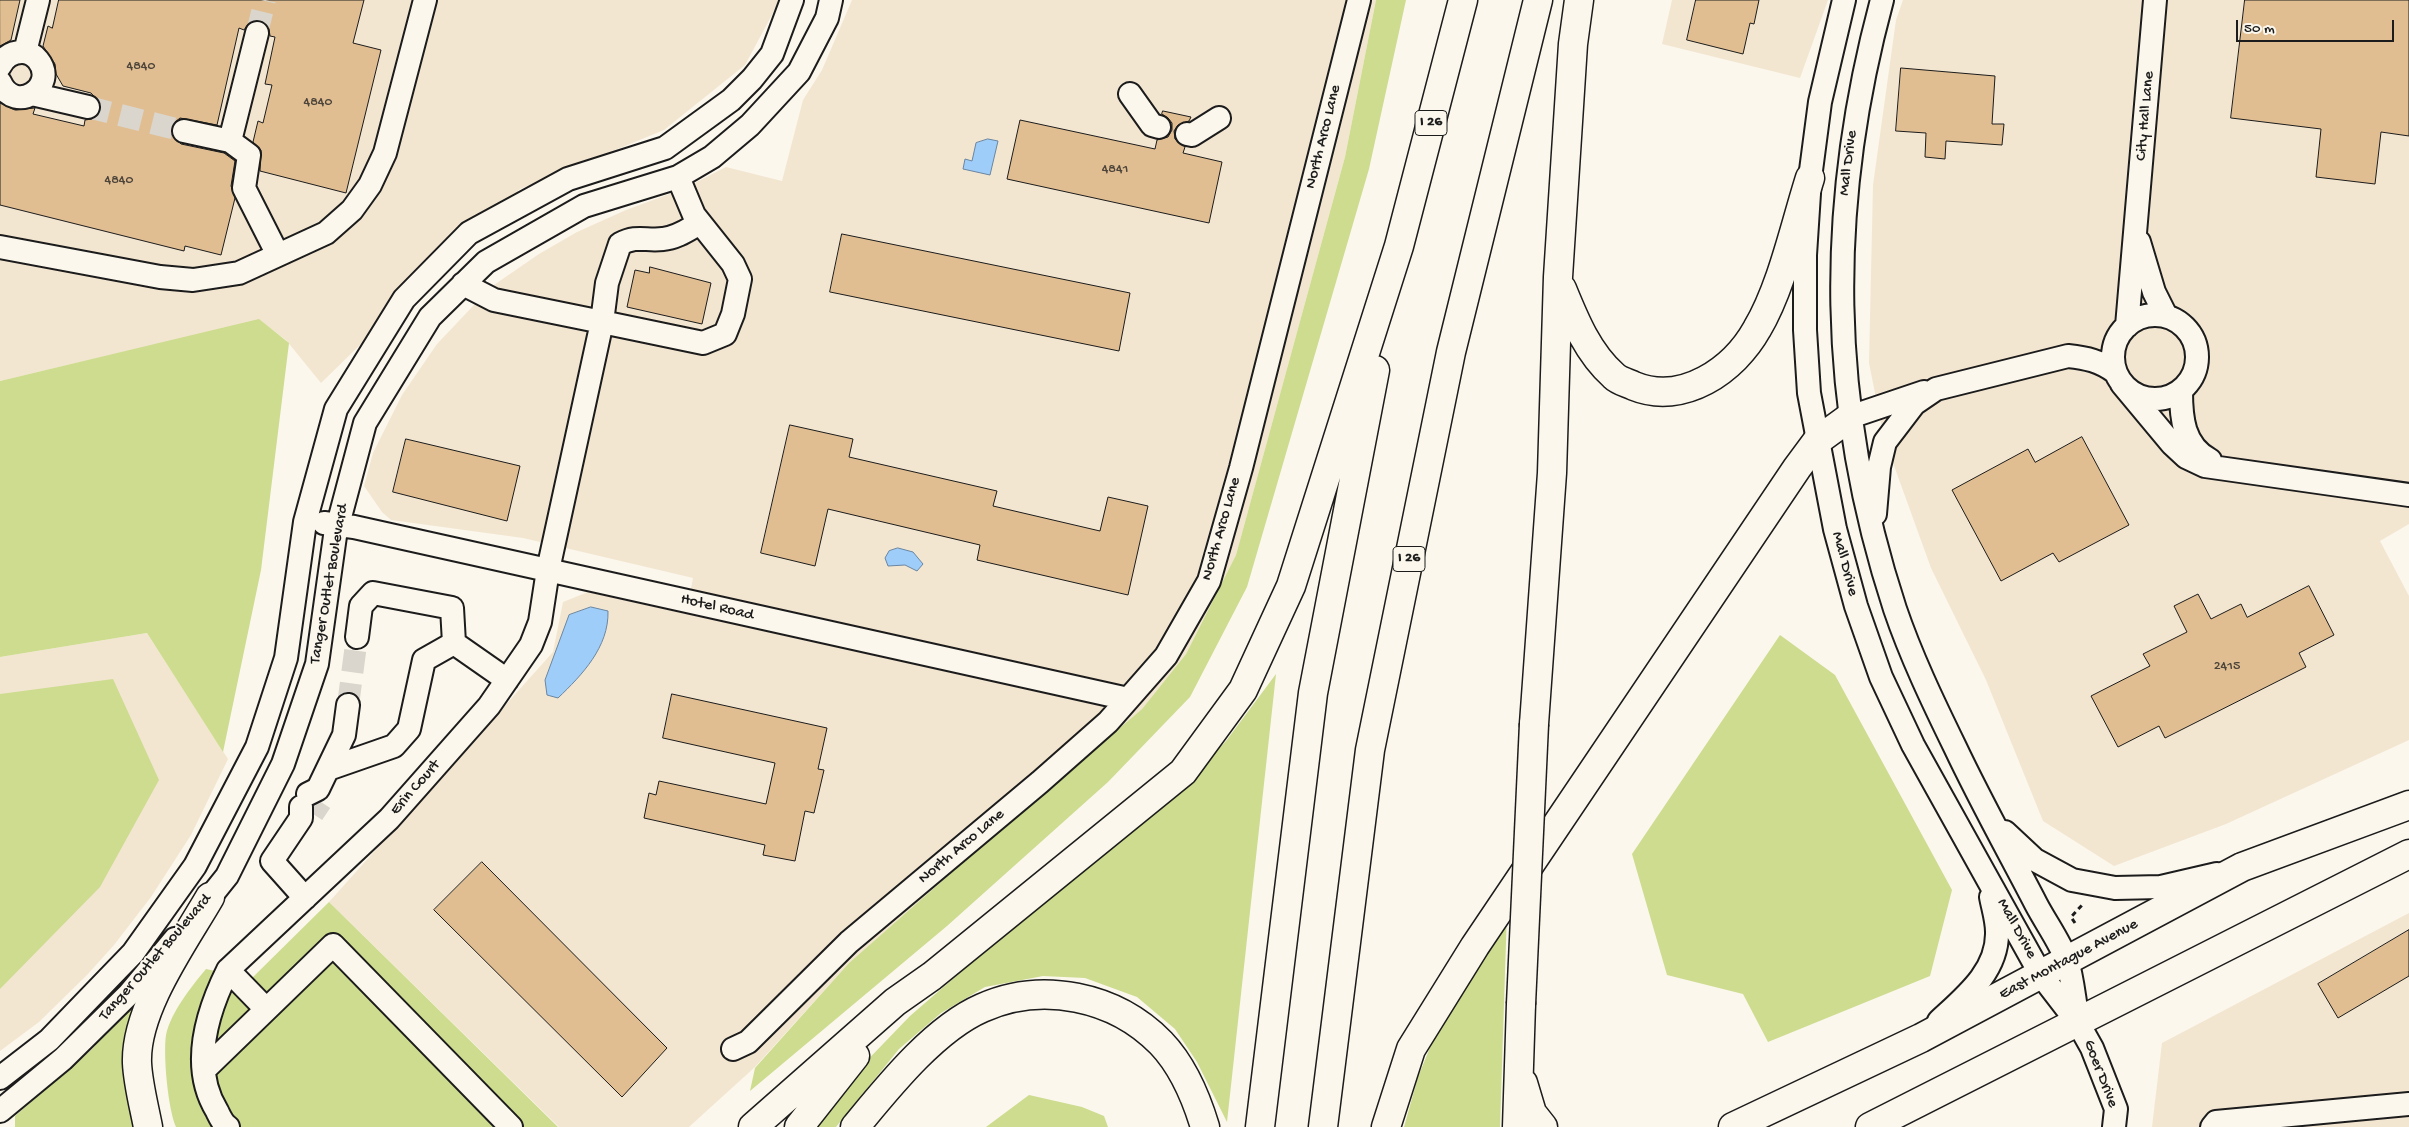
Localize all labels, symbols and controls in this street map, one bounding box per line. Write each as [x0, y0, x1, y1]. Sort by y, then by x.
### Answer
scale bar [2239, 10, 2396, 42]
text: 50 m [2244, 20, 2275, 38]
house number: 4840 [127, 59, 155, 75]
street label: City Hall Lane [2133, 70, 2159, 162]
street label: North Arco Lane [1302, 83, 1346, 191]
house number: 4840 [304, 95, 332, 111]
road number: I 26 [1415, 110, 1447, 136]
street label: Mall Drive [1835, 129, 1863, 197]
house number: 4841 [1102, 162, 1128, 178]
house number: 4840 [105, 173, 133, 189]
street label: North Arco Lane [1198, 475, 1246, 583]
street label: Tanger Outlet Boulevard [306, 503, 354, 665]
street label: Mall Drive [1826, 530, 1862, 598]
road number: I 26 [1393, 546, 1425, 572]
street label: Hotel Road [679, 590, 755, 626]
house number: 2415 [2214, 659, 2240, 675]
street label: Erin Court [387, 756, 445, 820]
street label: North Arco Lane [915, 805, 1009, 889]
street label: Tanger Outlet Boulevard [96, 891, 216, 1025]
street label: Mall Drive [1992, 896, 2040, 962]
street label: East Montague Avenue [1996, 915, 2142, 1005]
street label: Goer Drive [2078, 1037, 2122, 1111]

